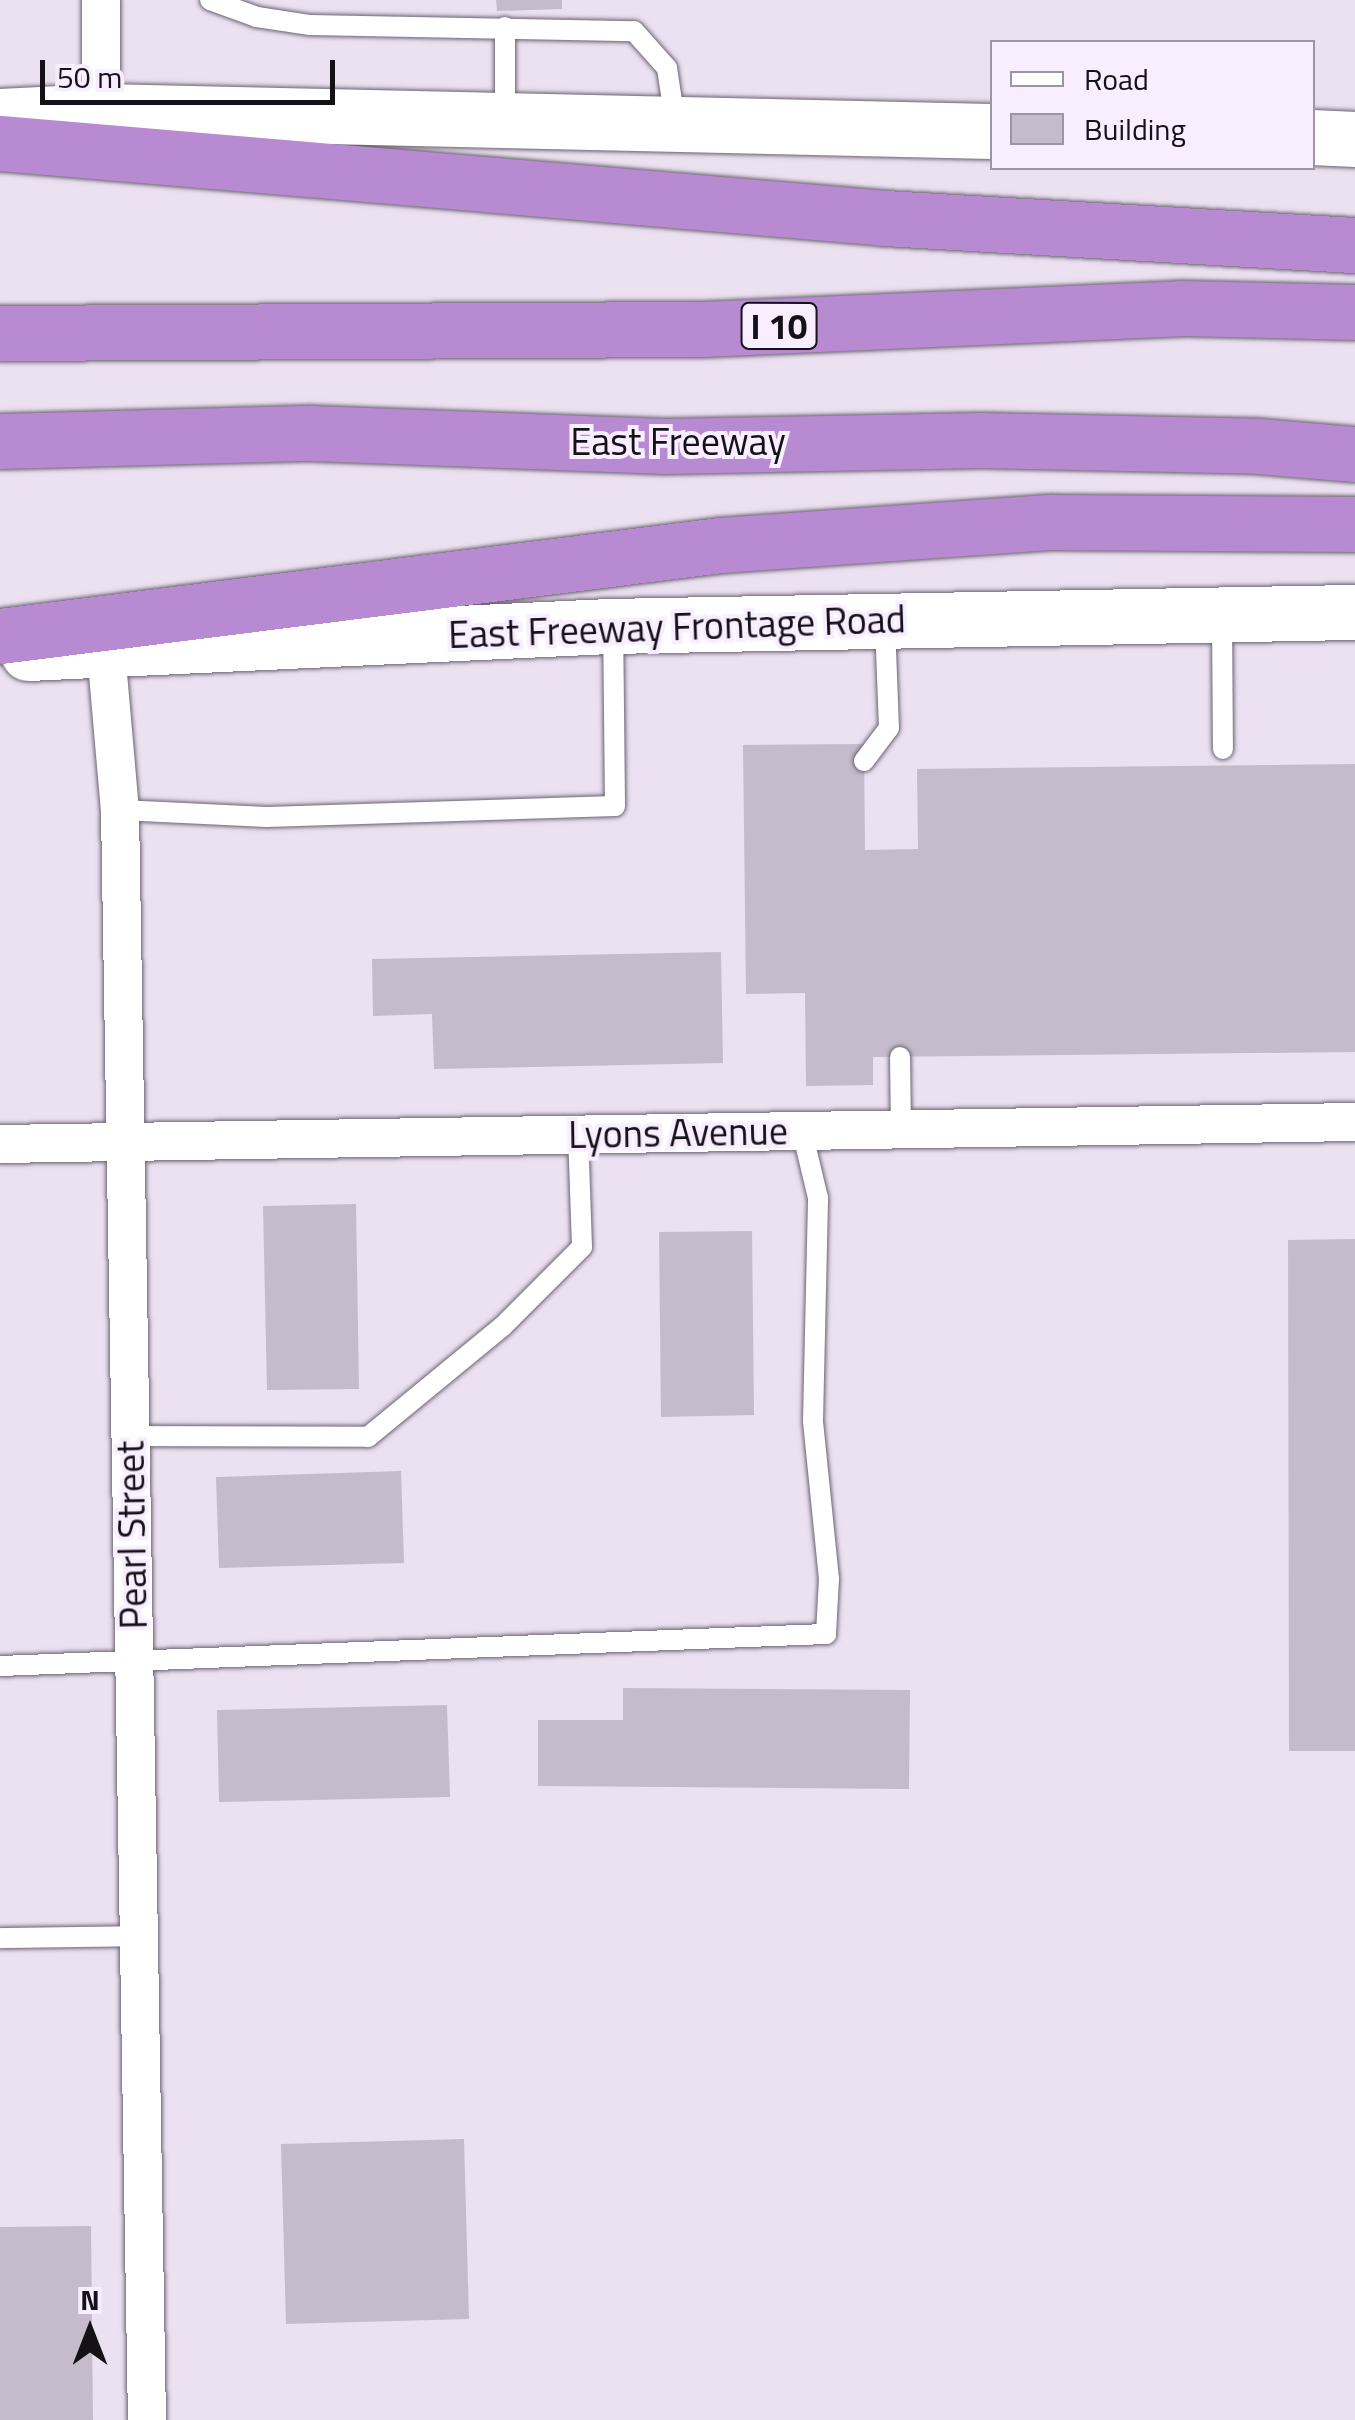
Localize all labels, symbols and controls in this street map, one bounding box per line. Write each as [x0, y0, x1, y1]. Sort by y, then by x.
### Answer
scale bar [45, 40, 340, 102]
legend [990, 40, 1315, 170]
text: 50 m [57, 54, 122, 100]
text: Road [1084, 56, 1149, 102]
text: Building [1084, 106, 1186, 152]
road number: I 10 [739, 296, 819, 356]
street label: East Freeway [570, 419, 786, 465]
street label: East Freeway Frontage Road [447, 596, 907, 658]
street label: Lyons Avenue [568, 1108, 788, 1158]
street label: Pearl Street [108, 1440, 156, 1630]
text: N [80, 2278, 100, 2321]
north arrow [40, 2280, 140, 2380]

